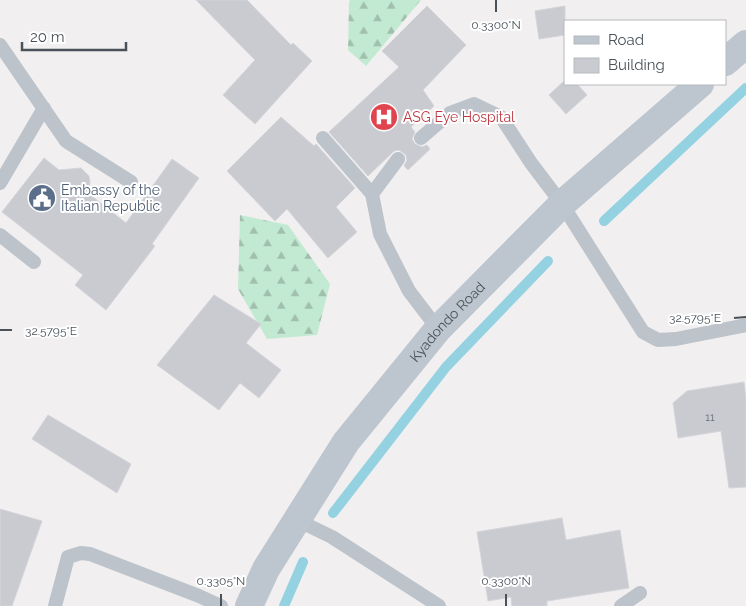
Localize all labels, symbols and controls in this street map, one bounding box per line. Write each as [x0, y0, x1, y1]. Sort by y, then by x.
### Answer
text: 0.3300°N [471, 18, 521, 32]
scale bar [22, 20, 126, 52]
legend [564, 20, 726, 85]
text: 20 m [30, 28, 65, 46]
text: Road [608, 31, 644, 49]
text: Building [608, 56, 665, 74]
hospital icon: ASG Eye Hospital [369, 102, 399, 132]
place label: ASG Eye Hospital [403, 109, 515, 125]
place label: Embassy of the Italian Republic [61, 182, 161, 214]
public building icon: Embassy of the Italian Republic [27, 183, 57, 213]
street label: Kyadondo Road [407, 279, 488, 365]
text: 32.5795°E [669, 311, 721, 325]
text: 32.5795°E [25, 324, 77, 338]
house number: 11 [705, 411, 715, 424]
text: 0.3305°N [197, 574, 245, 588]
text: 0.3300°N [481, 574, 531, 588]

